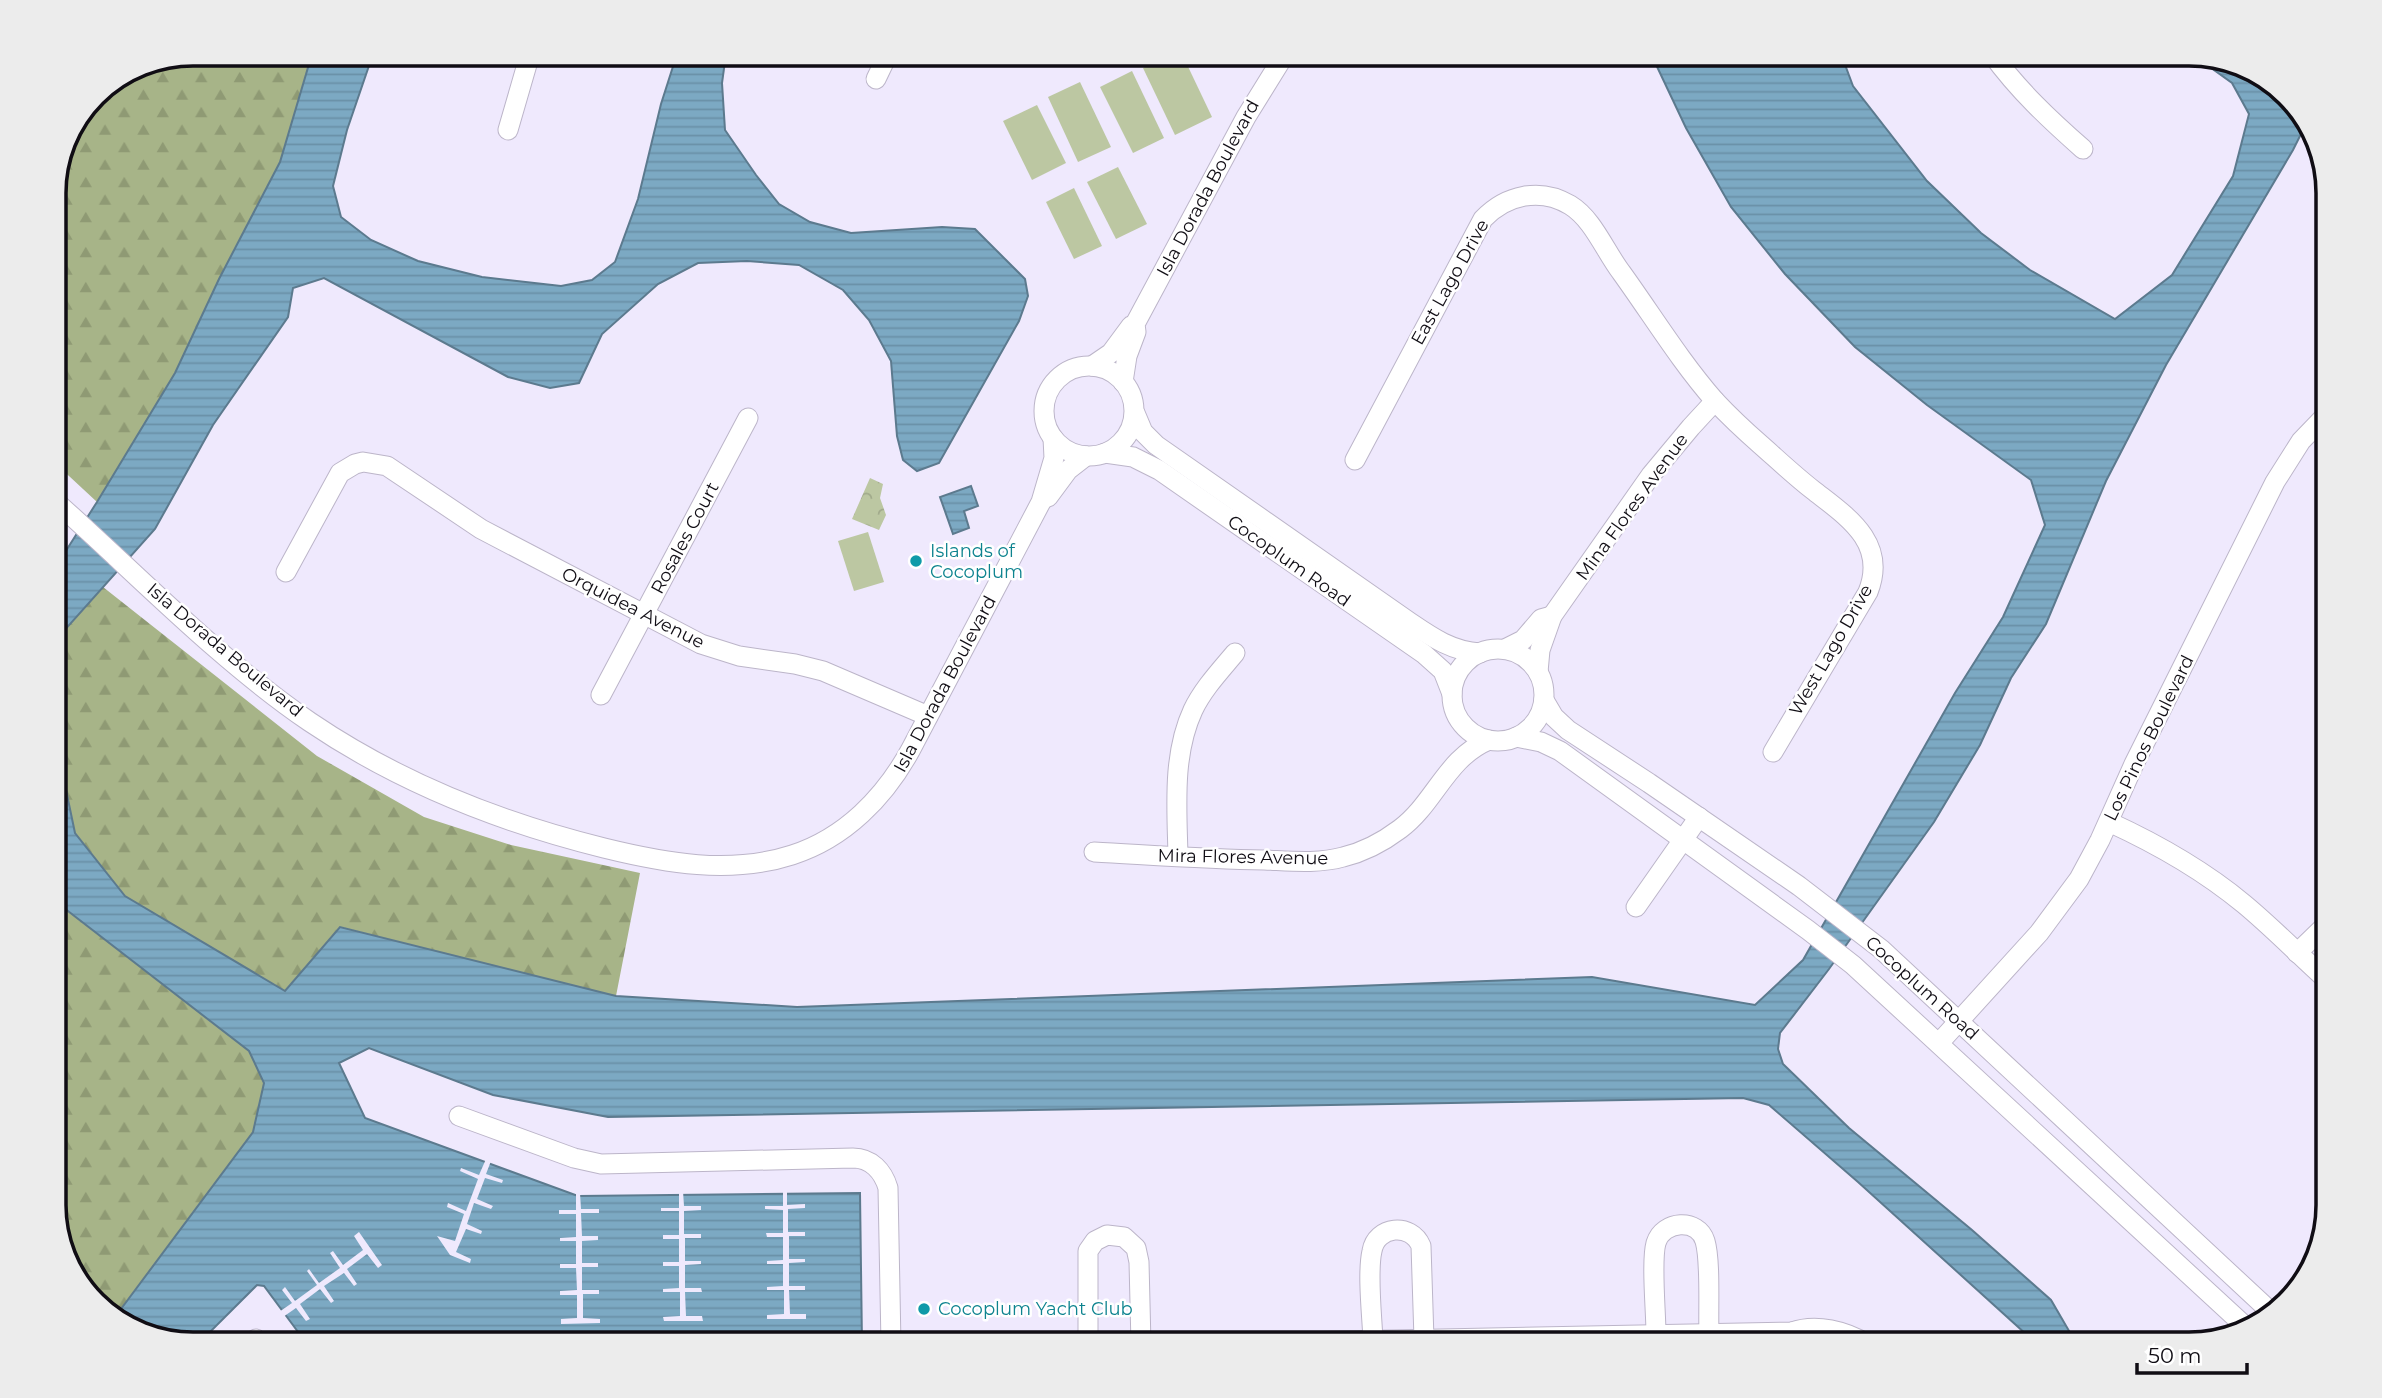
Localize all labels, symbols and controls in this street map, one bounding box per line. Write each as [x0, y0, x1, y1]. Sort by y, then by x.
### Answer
street label: Isla Dorada Boulevard [1152, 96, 1264, 280]
street label: East Lago Drive [1406, 215, 1494, 349]
street label: Mina Flores Avenue [1571, 429, 1693, 585]
street label: Rosales Court [646, 478, 724, 598]
street label: Cocoplum Road [1223, 510, 1355, 612]
place label: Islands of Cocoplum [930, 540, 1023, 583]
marker: Islands of Cocoplum [908, 553, 924, 569]
street label: Orquidea Avenue [558, 562, 708, 654]
street label: Isla Dorada Boulevard [143, 578, 307, 722]
street label: West Lago Drive [1785, 581, 1877, 719]
street label: Isla Dorada Boulevard [889, 592, 1001, 776]
street label: Los Pinos Boulevard [2099, 652, 2199, 824]
street label: Mira Flores Avenue [1157, 845, 1329, 869]
street label: Cocoplum Road [1861, 931, 1983, 1045]
place label: Cocoplum Yacht Club [938, 1298, 1133, 1320]
marker: Cocoplum Yacht Club [916, 1301, 932, 1317]
scale bar [2137, 1332, 2247, 1376]
text: 50 m [2148, 1343, 2202, 1368]

